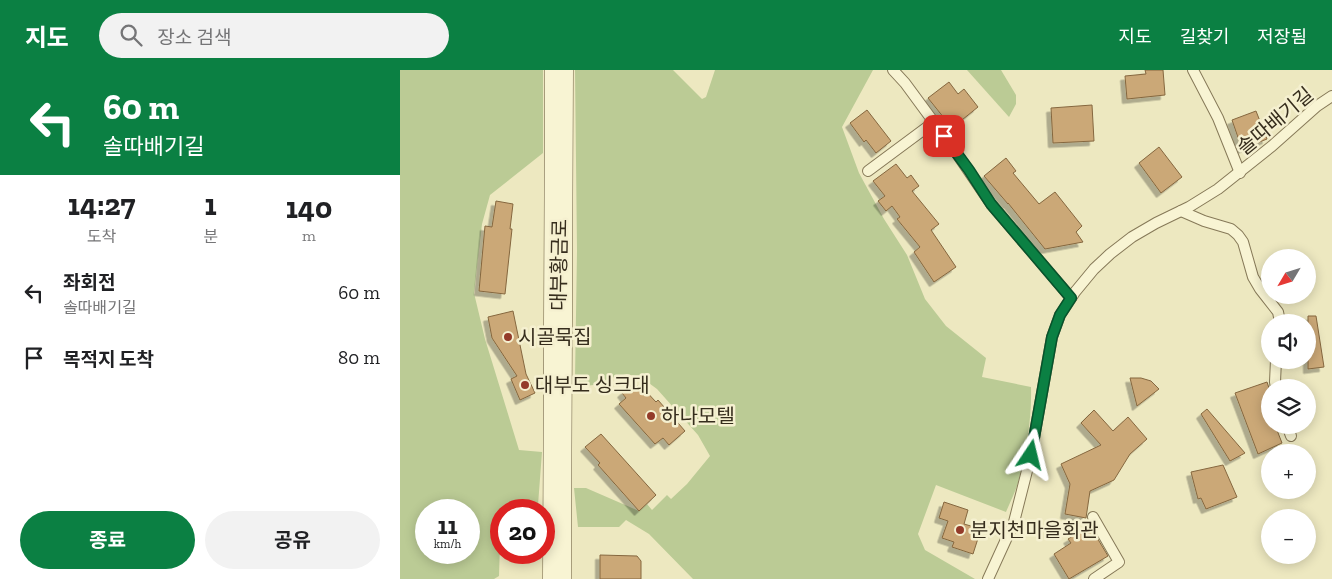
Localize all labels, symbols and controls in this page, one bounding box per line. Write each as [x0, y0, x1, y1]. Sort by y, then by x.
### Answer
search box [99, 13, 449, 58]
icon: search [117, 21, 145, 49]
text: 지도 [25, 23, 69, 52]
text: 장소 검색 [157, 26, 231, 49]
text: 지도 [1119, 26, 1152, 48]
text: 길찾기 [1180, 26, 1229, 48]
text: 저장됨 [1257, 26, 1307, 48]
street label: 솔따배기길 [1232, 82, 1318, 160]
text: 60 m [103, 86, 179, 128]
icon: left [20, 90, 85, 155]
pin [923, 115, 965, 157]
icon: arrive [930, 122, 958, 150]
text: 솔따배기길 [103, 133, 204, 160]
text: 14:27 [68, 187, 135, 223]
text: 1 [204, 187, 217, 223]
text: 140 [286, 190, 332, 226]
street label: 대부황금로 [546, 219, 572, 311]
text: m [302, 226, 316, 245]
text: 도착 [87, 227, 116, 246]
text: 분 [203, 227, 218, 246]
north arrow [1261, 249, 1316, 304]
map controls [1261, 249, 1316, 564]
text: 좌회전 [63, 271, 115, 294]
icon: left [20, 279, 48, 307]
text: 60 m [338, 281, 380, 304]
text: 솔따배기길 [63, 298, 137, 317]
button: sound [1261, 314, 1316, 369]
place label: 시골묵집 [518, 325, 592, 349]
marker: 시골묵집 [502, 331, 514, 343]
icon: arrive [20, 344, 48, 372]
text: 80 m [338, 346, 380, 369]
text: 목적지 도착 [63, 348, 154, 371]
place label: 대부도 싱크대 [535, 373, 650, 397]
marker: 대부도 싱크대 [519, 379, 531, 391]
button: layers [1261, 379, 1316, 434]
place label: 하나모텔 [661, 404, 735, 428]
marker: 하나모텔 [645, 410, 657, 422]
position arrow [1004, 428, 1056, 480]
button: + [1261, 444, 1316, 499]
speed limit sign: 20 [490, 499, 555, 564]
button: − [1261, 509, 1316, 564]
text: 11 [437, 510, 458, 540]
button: 종료 [20, 511, 195, 569]
button: 공유 [205, 511, 380, 569]
place label: 분지천마을회관 [970, 518, 1099, 542]
marker: 분지천마을회관 [954, 524, 966, 536]
text: km/h [434, 537, 461, 551]

